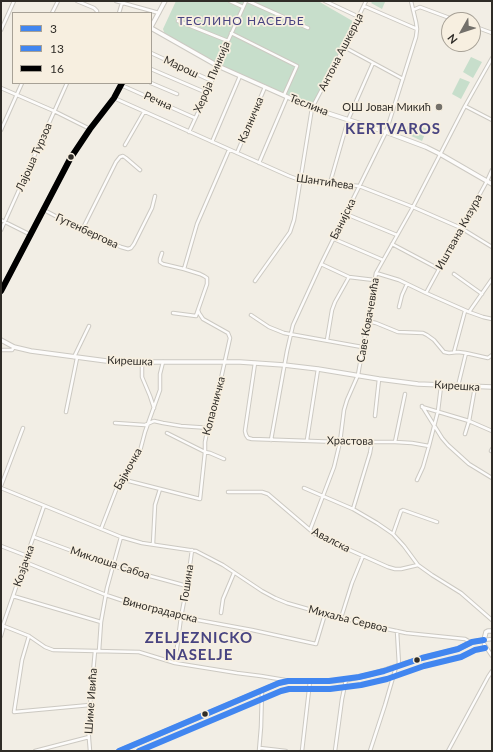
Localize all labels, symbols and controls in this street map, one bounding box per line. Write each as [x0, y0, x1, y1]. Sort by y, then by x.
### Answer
street label: Антона Ашкерца [316, 11, 366, 93]
legend [12, 12, 152, 84]
north arrow [441, 12, 481, 52]
district label: ТЕСЛИНО НАСЕЉЕ [177, 14, 305, 28]
text: 3 [50, 21, 57, 36]
text: N [444, 32, 460, 47]
street label: Хероја Пинкија [191, 39, 233, 115]
text: 13 [50, 41, 64, 56]
street label: Марош [161, 53, 201, 81]
text: 16 [50, 61, 64, 76]
street label: Речна [142, 89, 174, 113]
street label: Теслина [288, 92, 330, 118]
street label: Калничка [235, 95, 267, 145]
place label: ОШ Јован Микић [342, 100, 431, 114]
marker: ОШ Јован Микић [434, 102, 444, 112]
district label: KERTVAROS [345, 120, 441, 138]
street label: Лајоша Турзоа [13, 121, 55, 193]
unlabelled marker [66, 152, 76, 162]
street label: Шантићева [295, 171, 355, 193]
street label: Иштвана Кизура [433, 192, 485, 272]
street label: Банијска [327, 196, 359, 242]
street label: Гутенбергова [54, 211, 120, 251]
street label: Саве Ковачевића [354, 277, 382, 363]
street label: Кирешка [107, 354, 153, 368]
street label: Копаоничка [200, 375, 228, 437]
street label: Кирешка [434, 378, 480, 394]
street label: Храстова [327, 434, 373, 448]
street label: Бајмочка [111, 446, 145, 492]
street label: Авалска [310, 525, 352, 555]
street label: Козјачка [11, 544, 37, 588]
street label: Миклоша Сабоа [68, 544, 152, 582]
street label: Гошина [178, 564, 196, 602]
street label: Виноградарска [121, 594, 199, 626]
street label: Михаља Сервоа [307, 603, 389, 635]
district label: ZELJEZNICKO NASELJE [145, 629, 253, 664]
unlabelled marker [412, 655, 422, 665]
street label: Шиме Ивића [82, 668, 100, 734]
unlabelled marker [200, 709, 210, 719]

